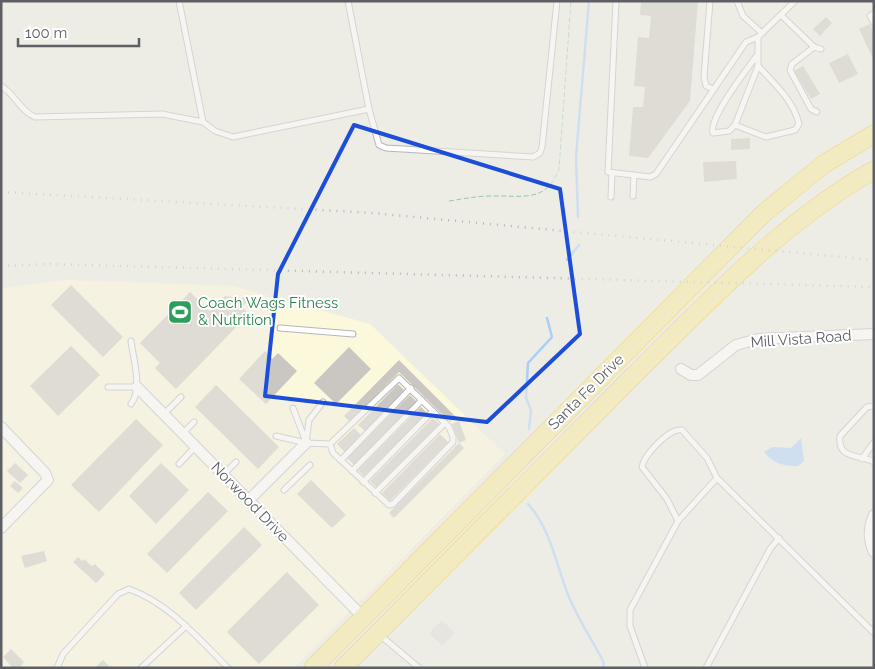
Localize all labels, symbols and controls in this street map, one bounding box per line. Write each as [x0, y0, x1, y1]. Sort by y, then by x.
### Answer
scale bar [18, 15, 139, 47]
text: 100 m [25, 24, 67, 42]
place label: Coach Wags Fitness & Nutrition [198, 294, 338, 329]
sports icon: Coach Wags Fitness & Nutrition [167, 299, 193, 325]
street label: Mill Vista Road [750, 326, 852, 352]
street label: Santa Fe Drive [544, 350, 628, 434]
street label: Norwood Drive [207, 458, 293, 546]

